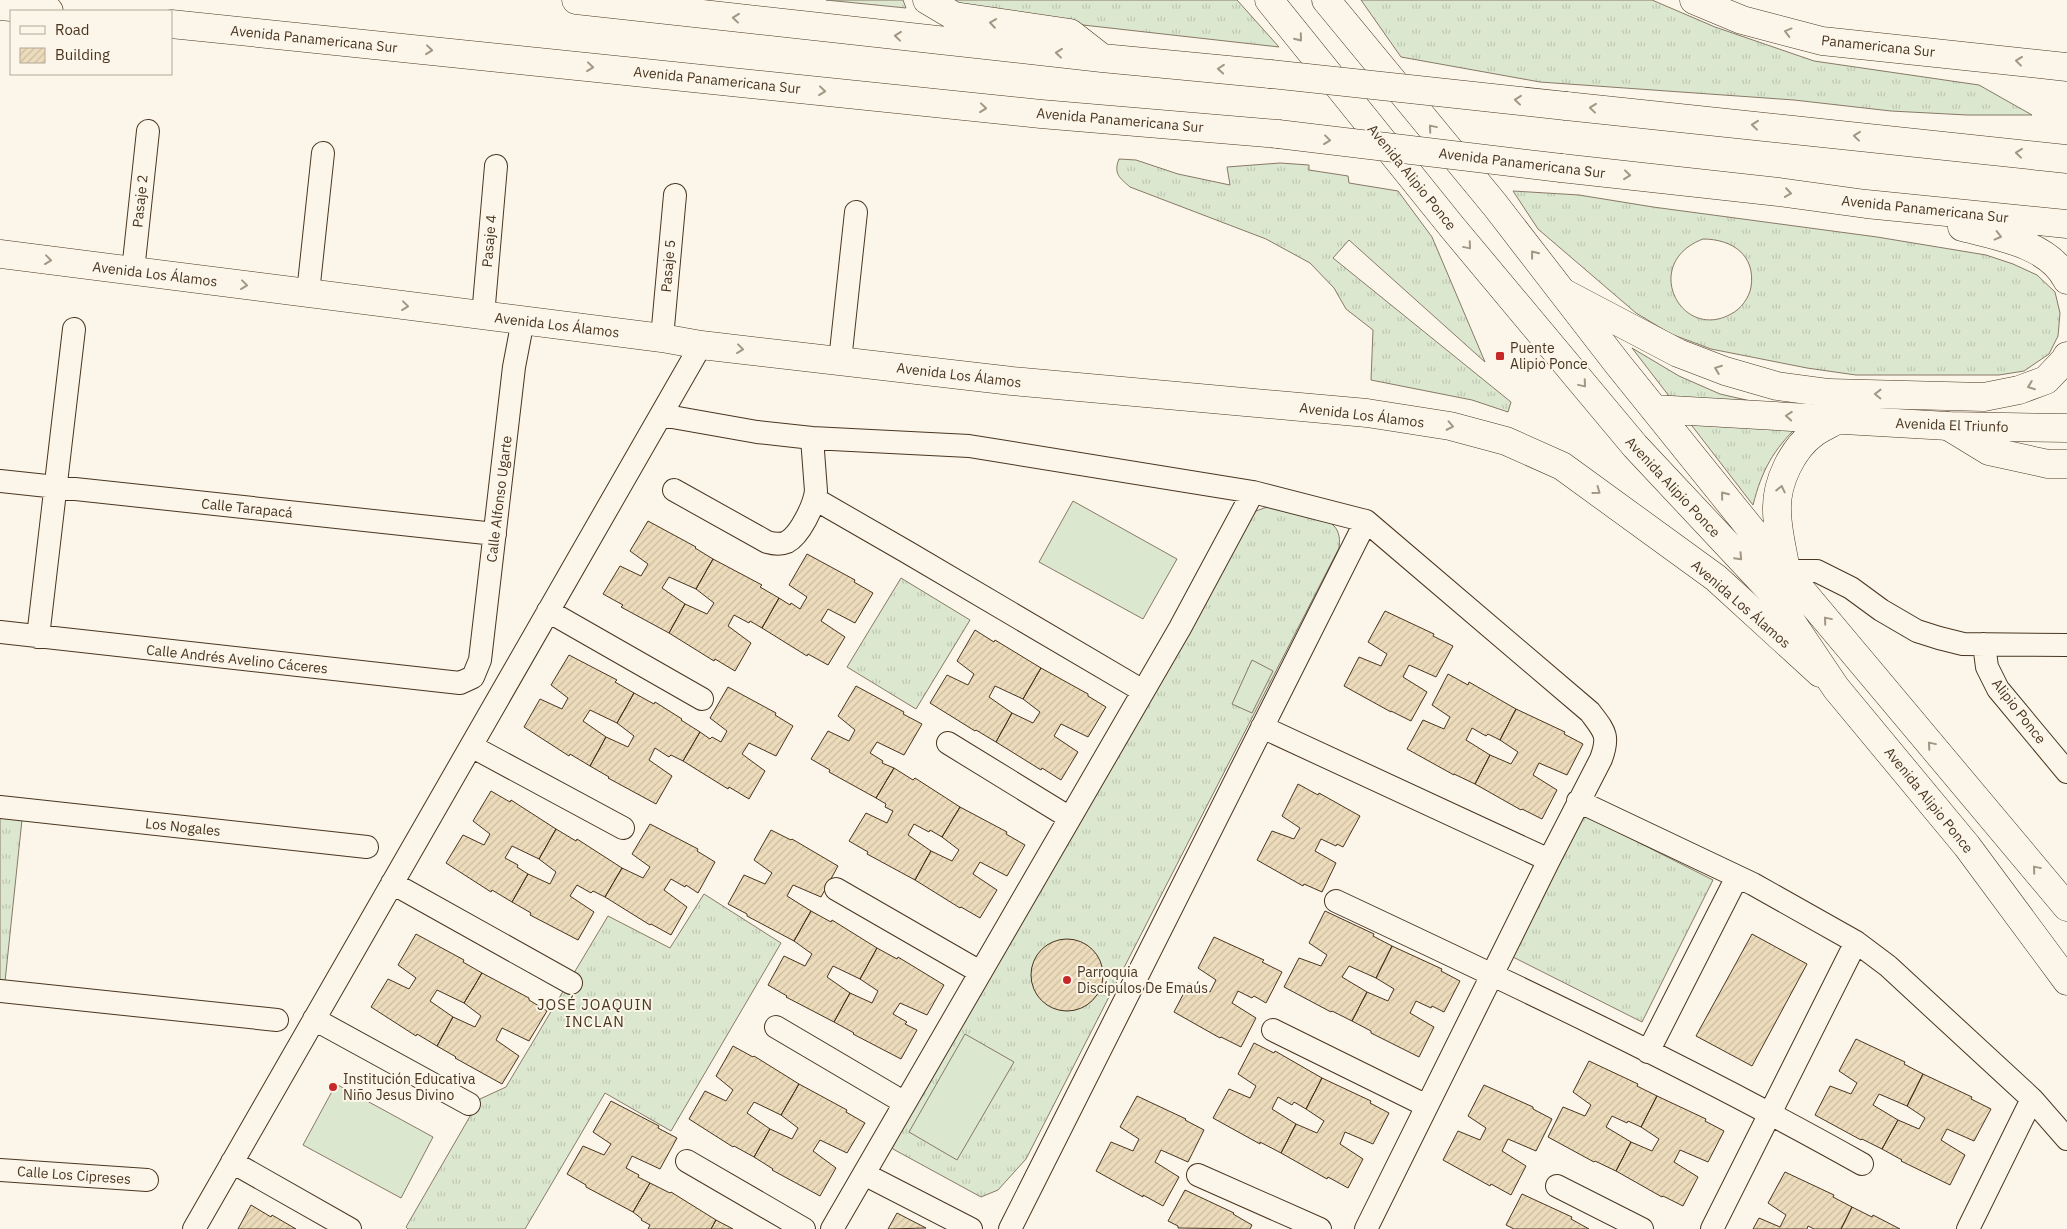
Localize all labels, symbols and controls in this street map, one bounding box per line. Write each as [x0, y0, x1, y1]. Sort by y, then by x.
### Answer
legend [10, 10, 172, 75]
one-way arrow [732, 13, 740, 24]
one-way arrow [989, 18, 997, 28]
text: Road [55, 20, 90, 39]
street label: Avenida Panamericana Sur [230, 21, 398, 57]
one-way arrow [1785, 28, 1793, 38]
one-way arrow [894, 30, 902, 41]
street label: Panamericana Sur [1820, 31, 1936, 61]
one-way arrow [1294, 32, 1302, 41]
one-way arrow [425, 44, 433, 55]
text: Building [55, 45, 110, 64]
one-way arrow [1055, 48, 1063, 59]
one-way arrow [2014, 56, 2022, 67]
one-way arrow [587, 61, 595, 72]
street label: Avenida Panamericana Sur [633, 62, 801, 98]
one-way arrow [1217, 64, 1225, 75]
one-way arrow [818, 85, 826, 96]
one-way arrow [1514, 95, 1522, 106]
one-way arrow [979, 102, 987, 113]
one-way arrow [1589, 103, 1597, 114]
street label: Avenida Panamericana Sur [1036, 104, 1204, 136]
street label: Avenida Alipio Ponce [1364, 120, 1460, 234]
one-way arrow [1751, 120, 1759, 131]
one-way arrow [1430, 125, 1438, 134]
one-way arrow [1853, 131, 1861, 142]
one-way arrow [1322, 134, 1331, 144]
street label: Avenida Panamericana Sur [1438, 144, 1606, 182]
one-way arrow [2014, 148, 2022, 159]
one-way arrow [1623, 169, 1631, 180]
street label: Pasaje 2 [128, 174, 152, 228]
one-way arrow [1785, 187, 1793, 198]
street label: Avenida Panamericana Sur [1841, 191, 2009, 227]
street label: Pasaje 4 [478, 214, 500, 268]
one-way arrow [1993, 230, 2002, 241]
street label: Pasaje 5 [657, 239, 679, 293]
one-way arrow [1462, 240, 1470, 249]
one-way arrow [1531, 251, 1540, 260]
one-way arrow [45, 254, 53, 265]
street label: Avenida Los Álamos [92, 256, 219, 291]
one-way arrow [241, 279, 249, 290]
one-way arrow [402, 300, 410, 311]
street label: Avenida Los Álamos [494, 307, 621, 342]
place label: Puente Alipio Ponce [1510, 339, 1588, 373]
one-way arrow [736, 343, 744, 354]
marker: Puente Alipio Ponce [1494, 350, 1506, 362]
street label: Avenida Los Álamos [896, 357, 1023, 392]
one-way arrow [1714, 364, 1723, 375]
one-way arrow [1577, 378, 1586, 387]
one-way arrow [2027, 380, 2035, 390]
one-way arrow [1873, 389, 1881, 399]
street label: Avenida Los Álamos [1299, 397, 1426, 432]
one-way arrow [1784, 411, 1792, 422]
street label: Avenida El Triunfo [1895, 414, 2009, 436]
one-way arrow [1445, 421, 1454, 431]
street label: Avenida Alipio Ponce [1622, 433, 1725, 541]
street label: Calle Alfonso Ugarte [482, 434, 516, 563]
one-way arrow [1775, 484, 1785, 493]
one-way arrow [1591, 485, 1601, 494]
one-way arrow [1721, 492, 1729, 501]
street label: Calle Tarapacá [200, 494, 294, 522]
one-way arrow [1733, 551, 1742, 560]
street label: Avenida Los Álamos [1688, 555, 1795, 652]
one-way arrow [1824, 617, 1833, 626]
street label: Calle Andrés Avelino Cáceres [145, 641, 329, 678]
street label: Alipio Ponce [1988, 675, 2050, 747]
one-way arrow [1928, 741, 1937, 750]
street label: Avenida Alipio Ponce [1881, 743, 1977, 857]
street label: Los Nogales [144, 814, 222, 840]
one-way arrow [2032, 866, 2041, 875]
place label: Parroquia Discípulos De Emaús [1077, 963, 1208, 997]
marker: Parroquia Discípulos De Emaús [1061, 974, 1073, 986]
district label: JOSÉ JOAQUIN INCLAN [537, 995, 653, 1031]
place label: Institución Educativa Niño Jesus Divino [343, 1070, 476, 1104]
marker: Institución Educativa Niño Jesus Divino [327, 1081, 339, 1093]
street label: Calle Los Cipreses [17, 1162, 132, 1188]

